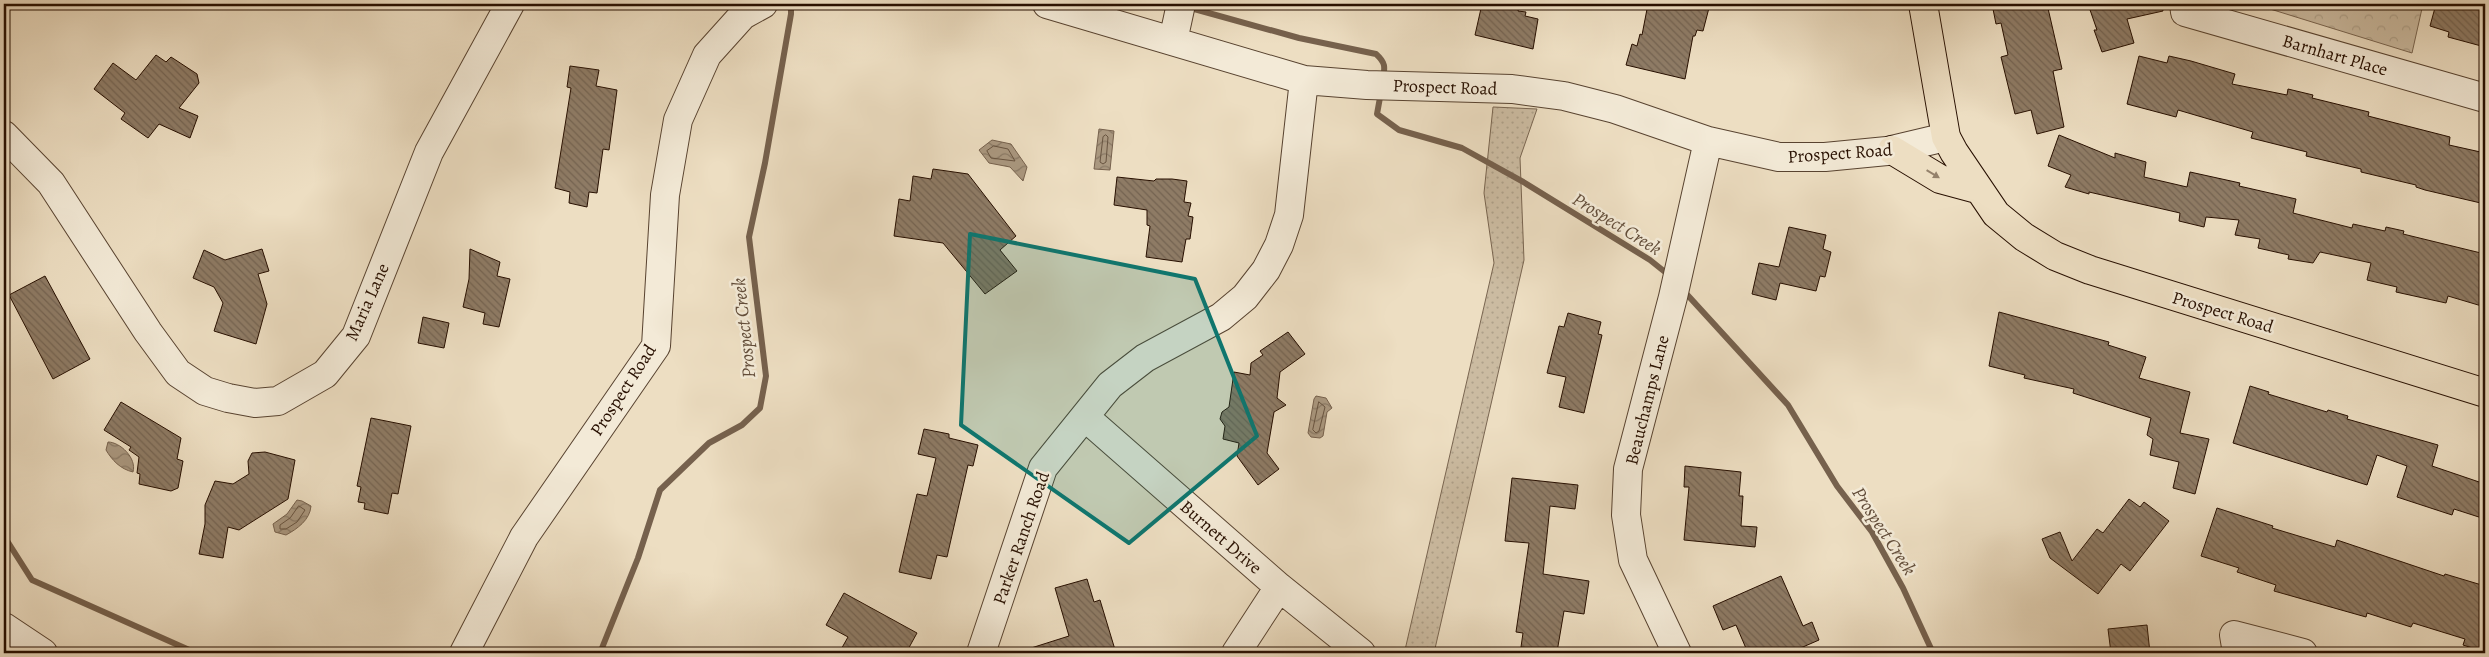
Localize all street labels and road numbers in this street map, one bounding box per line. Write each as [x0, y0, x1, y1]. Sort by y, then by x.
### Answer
street label: Barnhart Place [2280, 29, 2390, 81]
street label: Prospect Road [1392, 73, 1498, 101]
street label: Prospect Road [1787, 137, 1893, 169]
street label: Maria Lane [339, 259, 395, 345]
street label: Prospect Road [2169, 285, 2277, 339]
street label: Beauchamps Lane [1619, 333, 1675, 467]
street label: Prospect Road [584, 339, 662, 441]
street label: Parker Ranch Road [987, 468, 1055, 608]
street label: Burnett Drive [1175, 495, 1267, 579]

